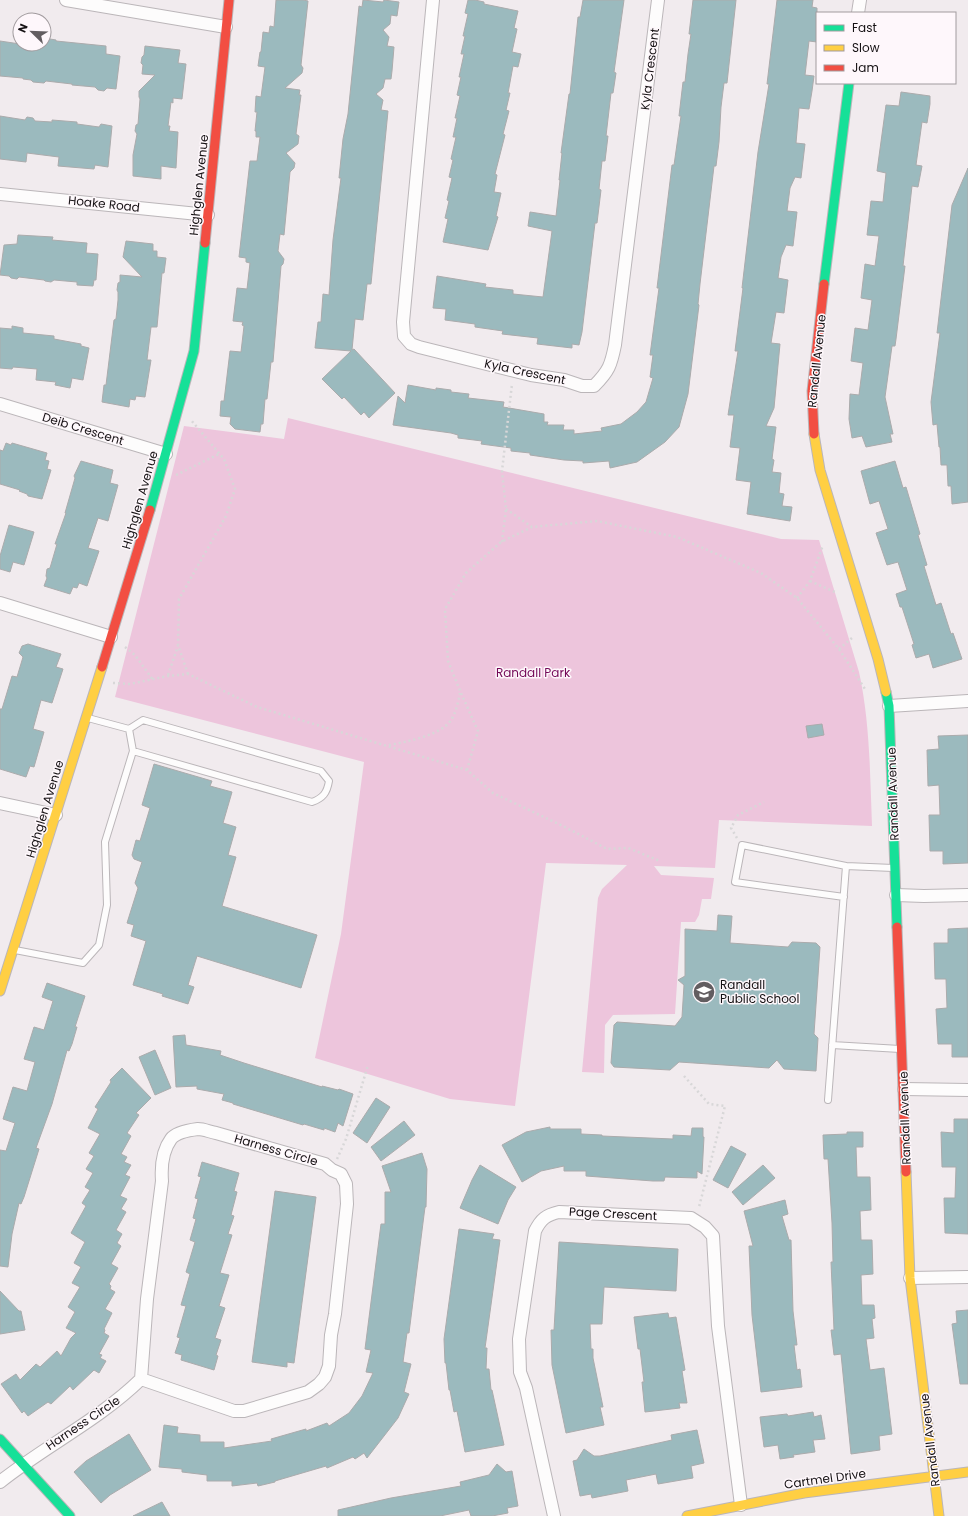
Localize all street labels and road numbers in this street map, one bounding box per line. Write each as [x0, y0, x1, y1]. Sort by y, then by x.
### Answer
street label: Kyla Crescent [636, 27, 663, 111]
street label: Highglen Avenue [185, 134, 212, 236]
street label: Hoake Road [67, 191, 141, 216]
street label: Randall Avenue [803, 314, 830, 408]
street label: Kyla Crescent [483, 355, 567, 388]
street label: Deib Crescent [40, 408, 126, 449]
street label: Highglen Avenue [117, 449, 162, 551]
street label: Randall Avenue [882, 747, 903, 841]
street label: Highglen Avenue [22, 758, 67, 860]
street label: Randall Avenue [894, 1071, 915, 1165]
street label: Harness Circle [232, 1129, 320, 1170]
street label: Page Crescent [569, 1203, 657, 1224]
street label: Harness Circle [42, 1391, 123, 1454]
street label: Randall Avenue [915, 1393, 944, 1487]
street label: Cartmel Drive [783, 1464, 867, 1493]

